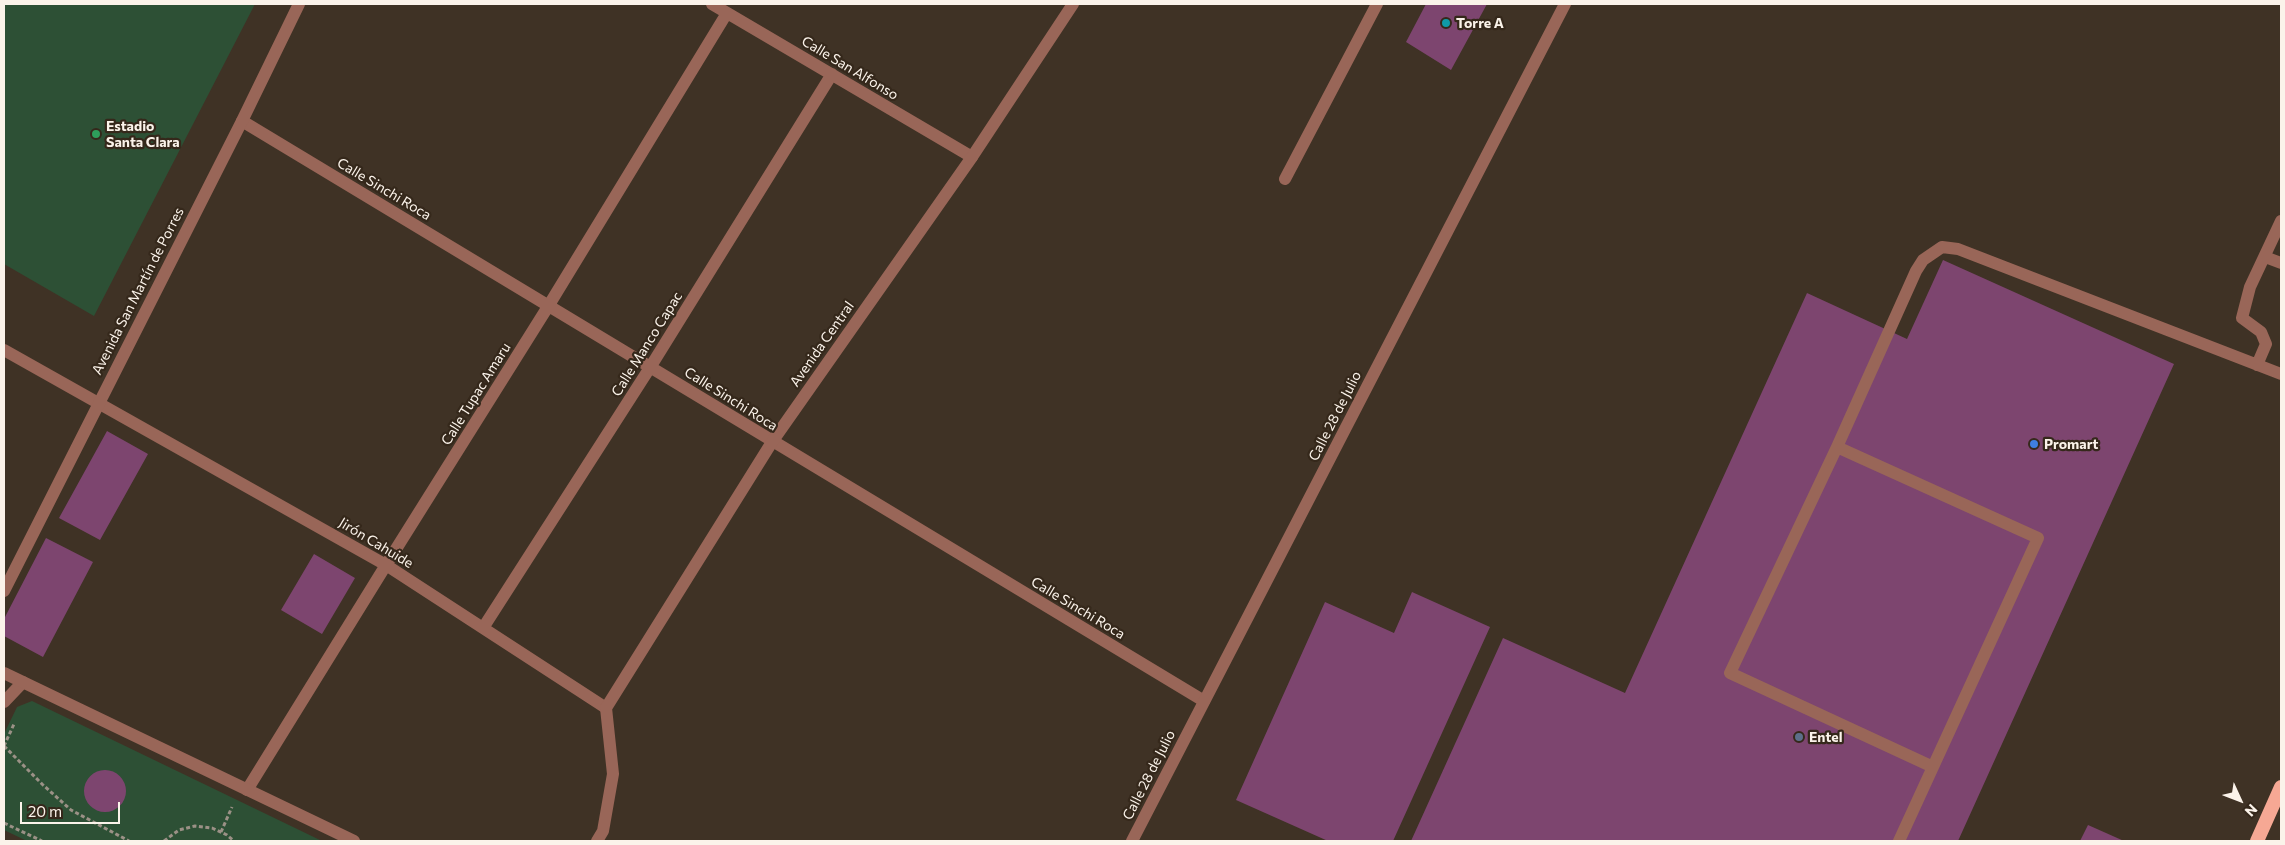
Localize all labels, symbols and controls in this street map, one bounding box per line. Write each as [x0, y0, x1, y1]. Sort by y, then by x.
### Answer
place label: Torre A [1456, 15, 1504, 31]
marker: Torre A [1440, 17, 1452, 29]
street label: Calle San Alfonso [799, 33, 901, 103]
place label: Estadio Santa Clara [106, 118, 180, 150]
marker: Estadio Santa Clara [90, 128, 102, 140]
street label: Calle Sinchi Roca [334, 154, 434, 224]
street label: Avenida San Martín de Porres [88, 205, 188, 377]
street label: Calle Manco Capac [608, 289, 686, 399]
street label: Avenida Central [786, 298, 858, 390]
street label: Calle Tupac Amaru [438, 340, 514, 448]
street label: Calle Sinchi Roca [681, 364, 781, 434]
street label: Calle 28 de Julio [1305, 368, 1365, 464]
place label: Promart [2044, 436, 2098, 452]
marker: Promart [2028, 438, 2040, 450]
street label: Jirón Cahuide [336, 514, 416, 572]
street label: Calle Sinchi Roca [1028, 573, 1128, 643]
street label: Calle 28 de Julio [1119, 727, 1179, 823]
place label: Entel [1809, 729, 1842, 745]
marker: Entel [1793, 731, 1805, 743]
north arrow [2215, 775, 2265, 825]
scale bar [22, 792, 122, 824]
text: N [2242, 801, 2261, 820]
text: 20 m [28, 802, 62, 820]

